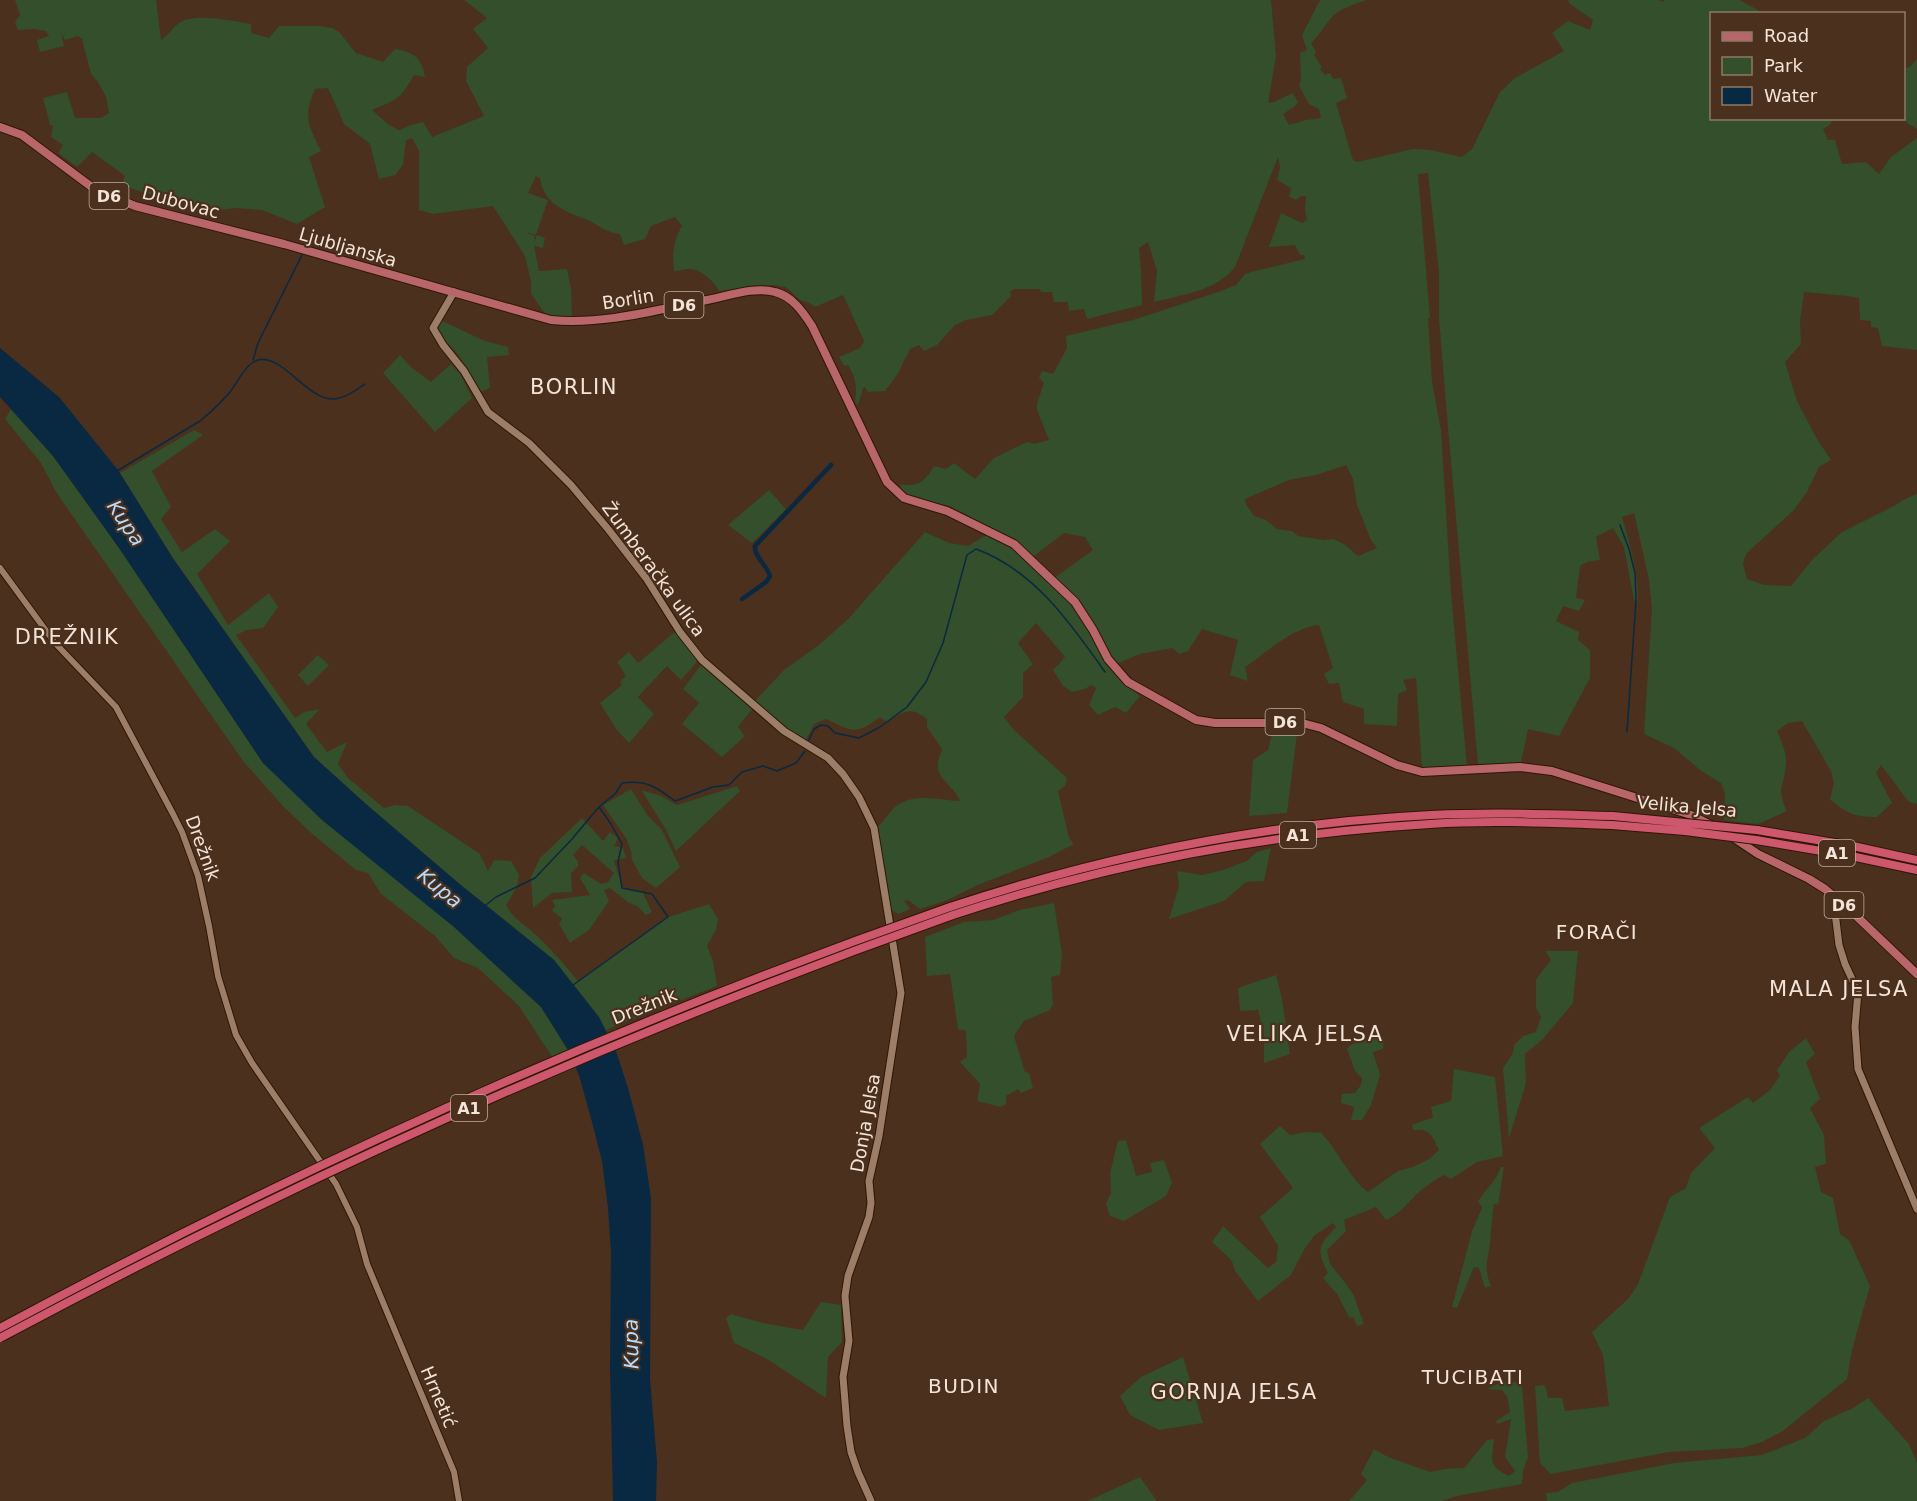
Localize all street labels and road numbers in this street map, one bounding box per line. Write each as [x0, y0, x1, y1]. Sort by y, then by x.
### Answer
street label: Dubovac [140, 182, 222, 222]
road number: D6 [90, 183, 128, 209]
street label: Ljubljanska [297, 223, 399, 271]
street label: Borlin [601, 285, 655, 313]
road number: D6 [664, 292, 704, 318]
street label: Žumberačka ulica [598, 498, 710, 640]
road number: D6 [1266, 709, 1304, 735]
street label: Velika Jelsa [1636, 791, 1738, 821]
street label: Drežnik [181, 812, 225, 884]
road number: A1 [1280, 822, 1316, 848]
road number: A1 [1819, 840, 1855, 866]
road number: D6 [1824, 892, 1864, 918]
street label: Drežnik [608, 983, 680, 1029]
street label: Donja Jelsa [846, 1072, 884, 1174]
road number: A1 [451, 1095, 487, 1121]
street label: Hrnetić [417, 1363, 461, 1431]

